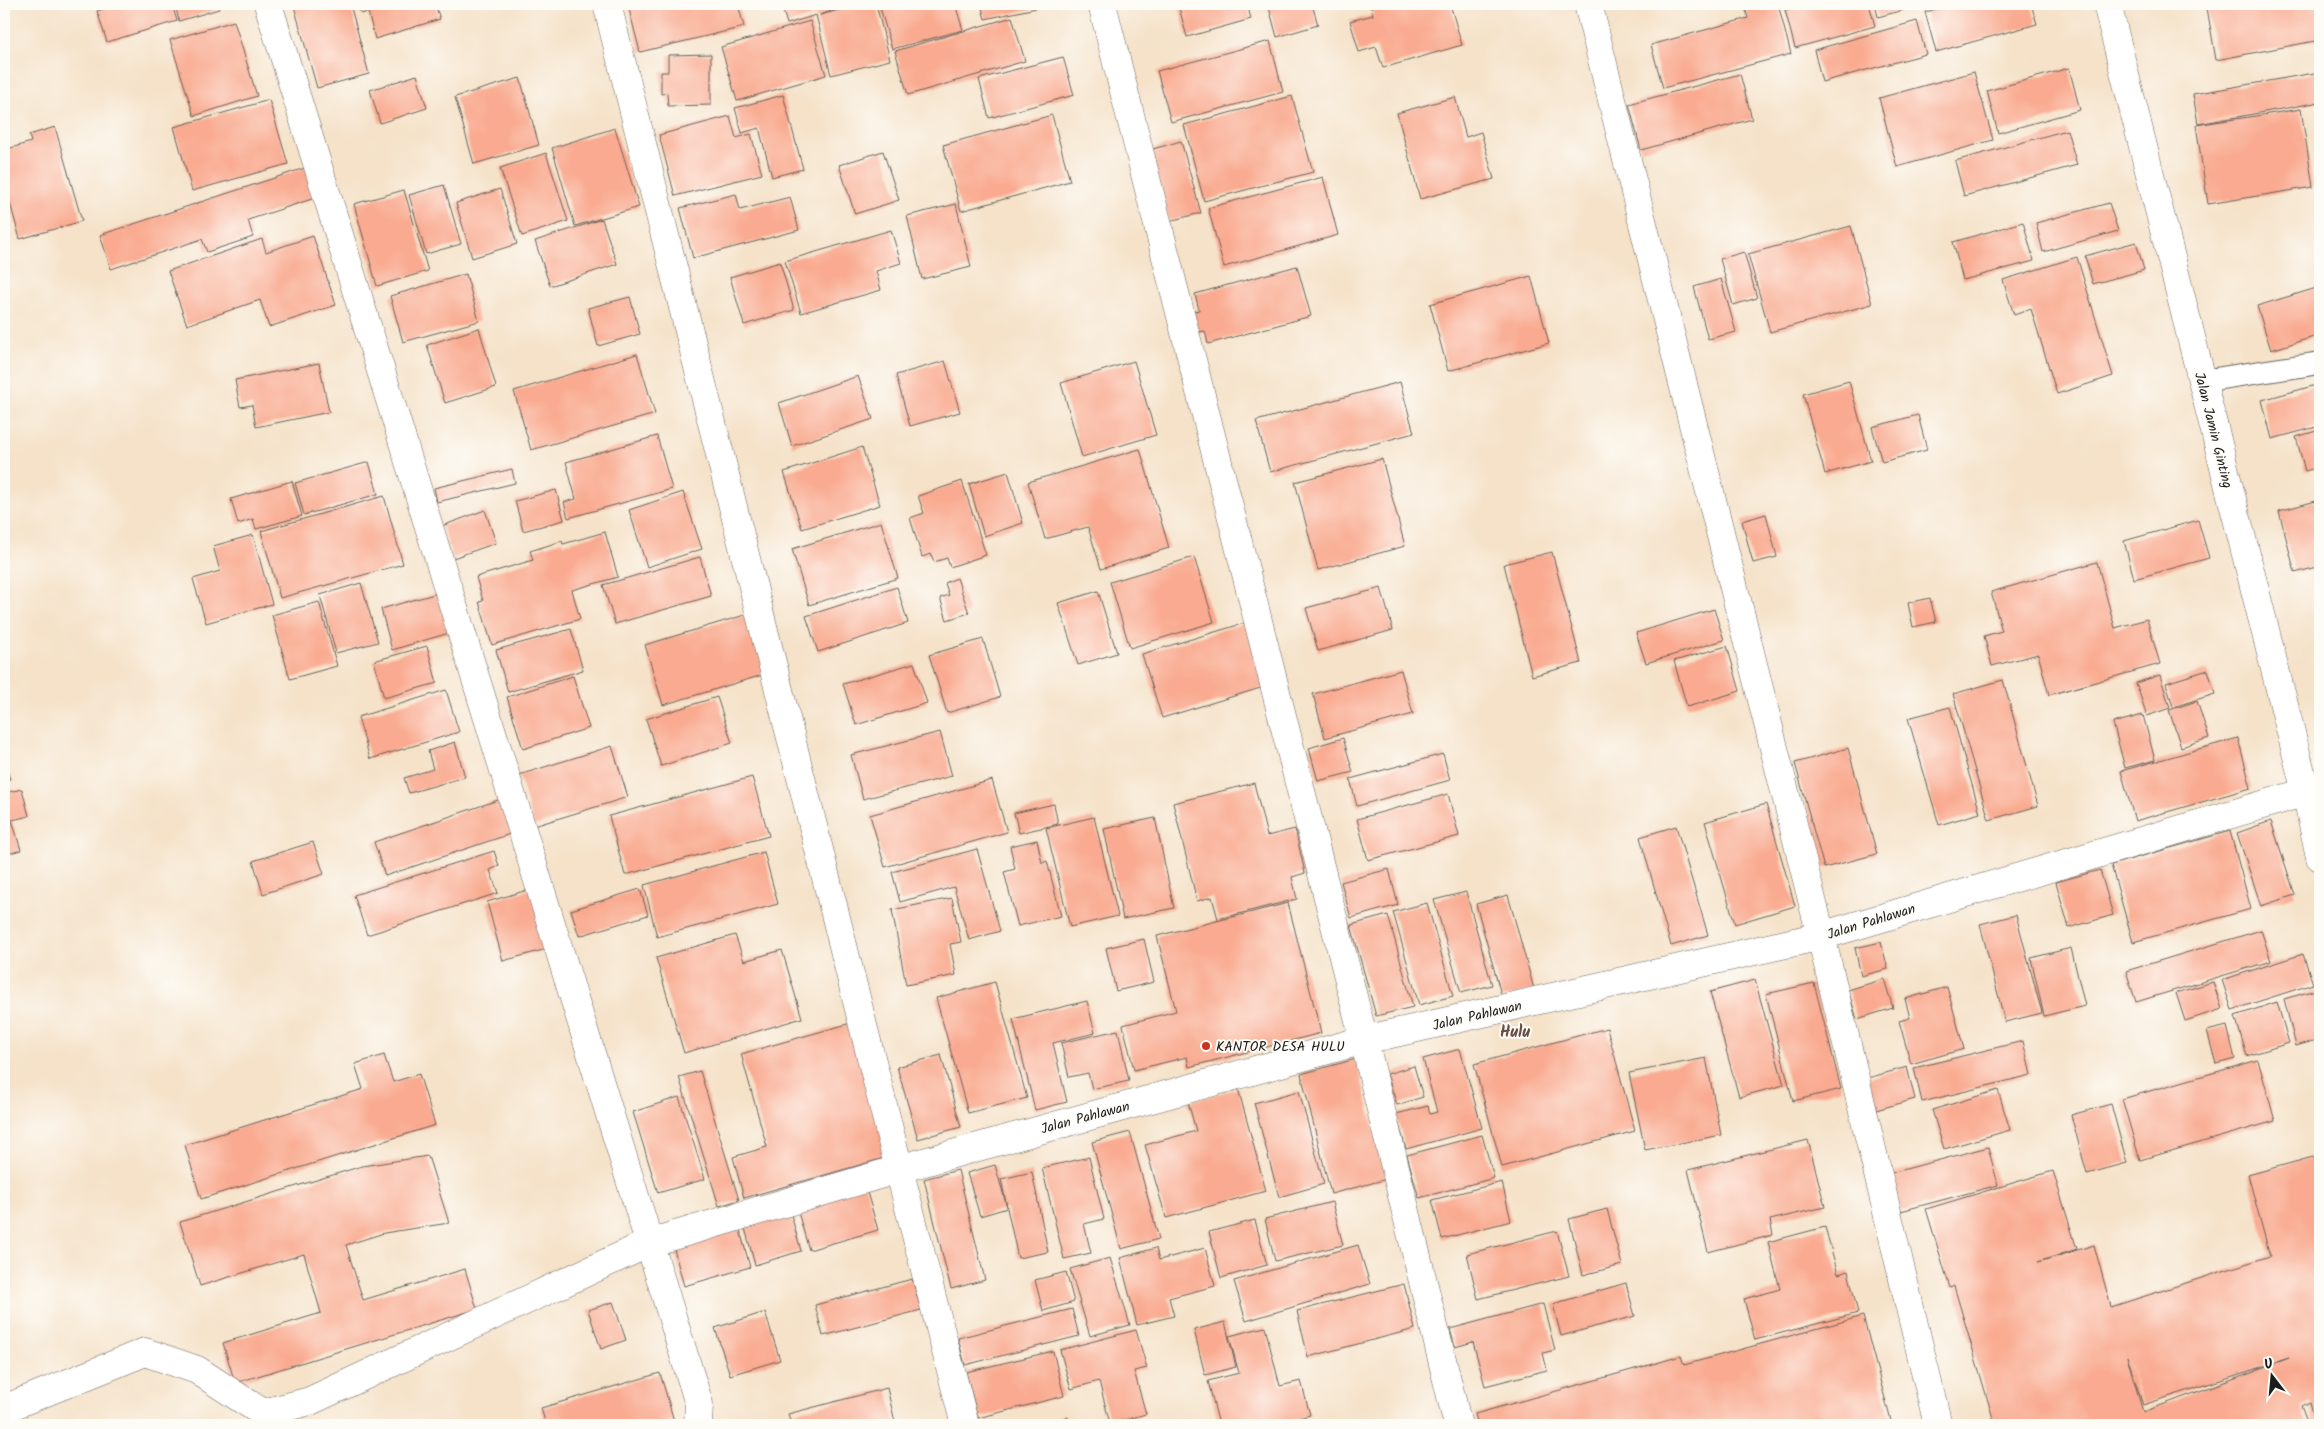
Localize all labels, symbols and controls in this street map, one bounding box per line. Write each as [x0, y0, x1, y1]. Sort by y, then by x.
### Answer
street label: Jalan Jamin Ginting [2188, 370, 2238, 491]
street label: Jalan Pahlawan [1824, 898, 1918, 946]
street label: Jalan Pahlawan [1430, 995, 1524, 1037]
district label: Hulu [1500, 1020, 1530, 1045]
place label: KANTOR DESA HULU [1216, 1036, 1345, 1058]
marker: KANTOR DESA HULU [1200, 1040, 1212, 1052]
street label: Jalan Pahlawan [1038, 1096, 1132, 1140]
north arrow [2246, 1352, 2296, 1402]
text: U [2262, 1353, 2276, 1376]

